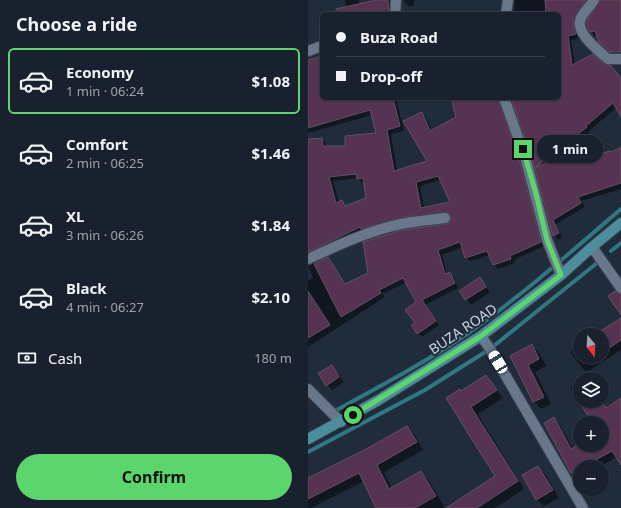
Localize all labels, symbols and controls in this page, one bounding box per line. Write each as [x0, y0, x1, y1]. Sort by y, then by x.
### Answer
text: Choose a ride [16, 12, 137, 36]
text: Buza Road [360, 27, 438, 47]
text: Economy [66, 62, 134, 82]
icon: car [18, 63, 54, 99]
text: Drop-off [360, 66, 422, 86]
text: $1.08 [251, 71, 290, 91]
text: 1 min · 06:24 [66, 82, 144, 100]
text: Comfort [66, 134, 128, 154]
icon: car [18, 135, 54, 171]
callout: 1 min [537, 135, 603, 163]
route end [514, 140, 532, 158]
text: 1 min [552, 140, 588, 158]
text: $1.46 [251, 143, 290, 163]
text: 2 min · 06:25 [66, 154, 144, 172]
text: XL [66, 206, 84, 226]
icon: car [18, 207, 54, 243]
text: $1.84 [251, 215, 290, 235]
text: 3 min · 06:26 [66, 226, 144, 244]
text: Black [66, 278, 106, 298]
icon: car [18, 279, 54, 315]
text: $2.10 [251, 287, 290, 307]
text: 4 min · 06:27 [66, 298, 144, 316]
street label: BUZA ROAD [425, 299, 501, 358]
north arrow [573, 328, 609, 364]
map controls [573, 328, 609, 496]
icon: cash [16, 347, 38, 369]
text: Cash [48, 348, 82, 368]
text: 180 m [254, 349, 292, 367]
car [487, 349, 509, 375]
button: layers [573, 372, 609, 408]
route start [344, 406, 362, 424]
button: + [573, 416, 609, 452]
button: Confirm [16, 454, 292, 500]
button: − [573, 460, 609, 496]

